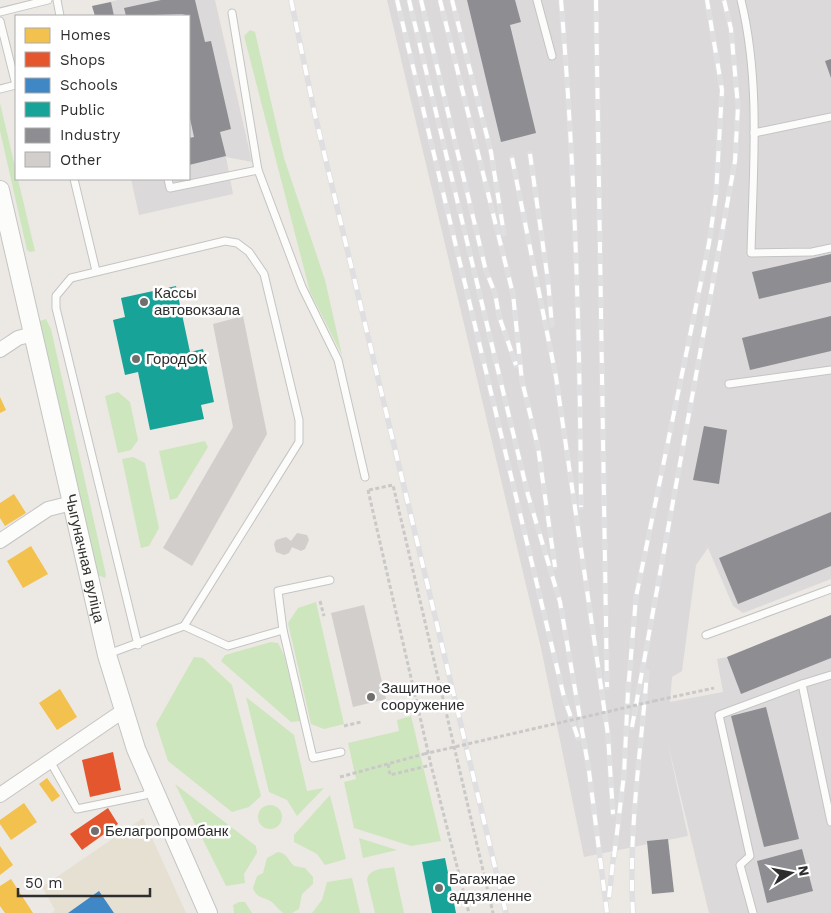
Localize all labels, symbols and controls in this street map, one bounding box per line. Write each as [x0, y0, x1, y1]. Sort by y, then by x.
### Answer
legend [15, 15, 190, 180]
text: Homes [60, 26, 111, 44]
text: Shops [60, 51, 105, 69]
text: Schools [60, 76, 118, 94]
text: Public [60, 101, 105, 119]
text: Industry [60, 126, 121, 144]
text: Other [60, 151, 102, 169]
place label: Кассы автовокзала [154, 284, 241, 319]
marker: Кассы автовокзала [138, 296, 150, 308]
place label: ГородОК [146, 350, 207, 368]
marker: ГородОК [130, 353, 142, 365]
street label: Чыгуначная вуліца [61, 492, 108, 625]
place label: Защитное сооружение [381, 679, 465, 714]
marker: Защитное сооружение [365, 691, 377, 703]
place label: Белагропромбанк [105, 822, 229, 840]
marker: Белагропромбанк [89, 825, 101, 837]
north arrow [766, 848, 816, 898]
text: N [795, 864, 813, 877]
scale bar [18, 866, 150, 898]
place label: Багажнае аддзяленне [449, 870, 532, 905]
text: 50 m [25, 874, 62, 892]
marker: Багажнае аддзяленне [433, 882, 445, 894]

